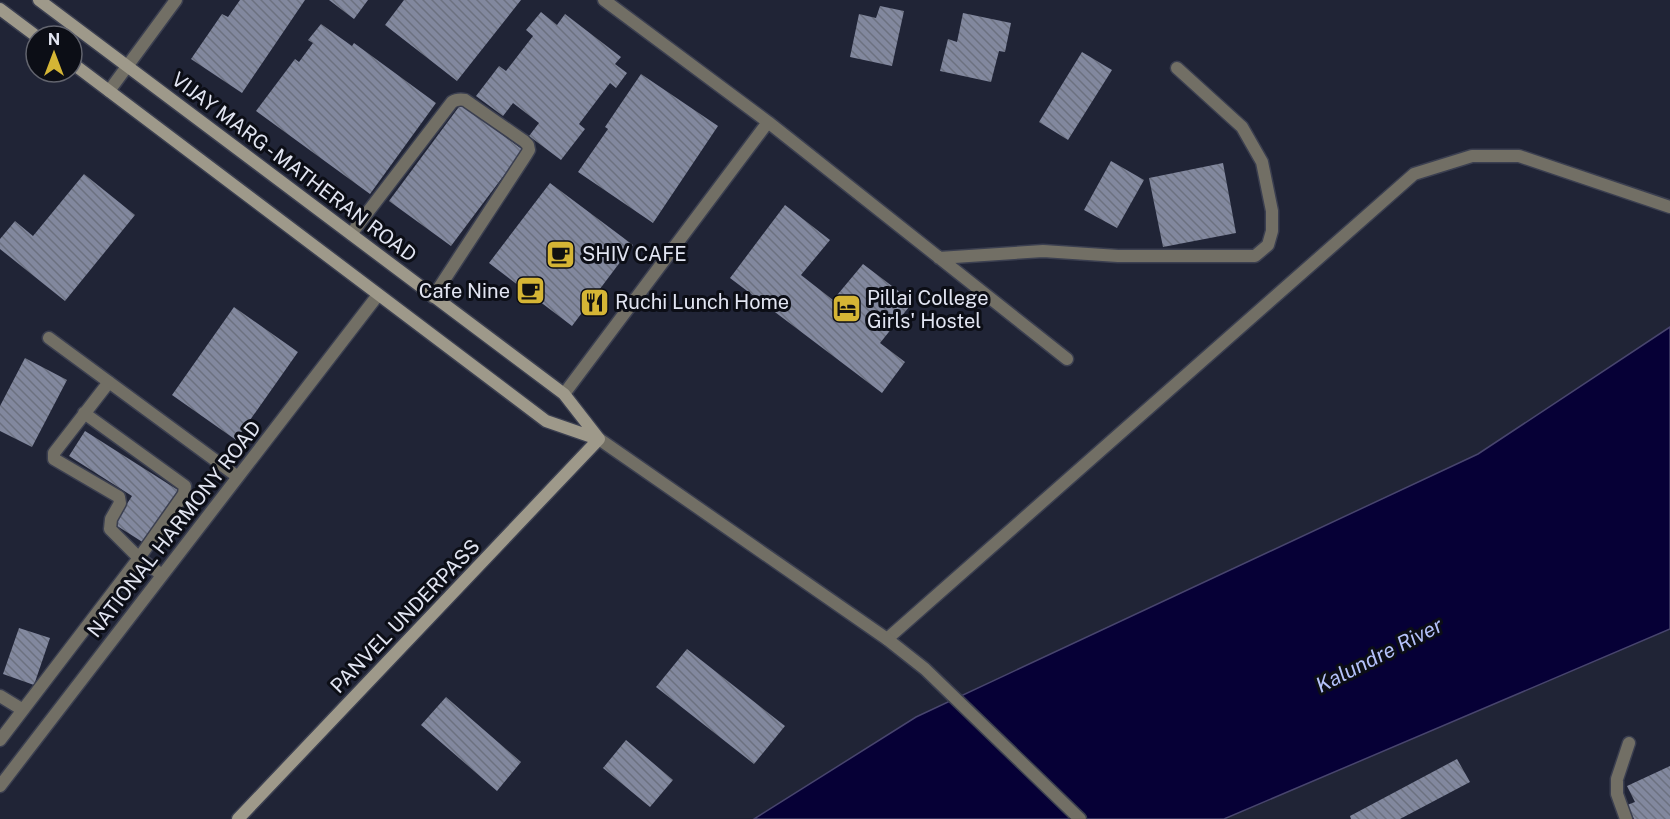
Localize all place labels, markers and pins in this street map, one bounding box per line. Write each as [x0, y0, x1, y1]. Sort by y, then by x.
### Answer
cafe icon: SHIV CAFE [545, 238, 577, 270]
place label: SHIV CAFE [582, 242, 687, 266]
cafe icon: Cafe Nine [515, 275, 547, 307]
place label: Cafe Nine [419, 279, 510, 303]
restaurant icon: Ruchi Lunch Home [578, 286, 610, 318]
place label: Pillai College Girls' Hostel [867, 286, 988, 333]
place label: Ruchi Lunch Home [615, 290, 789, 314]
hotel icon: Pillai College Girls' Hostel [830, 293, 862, 325]

